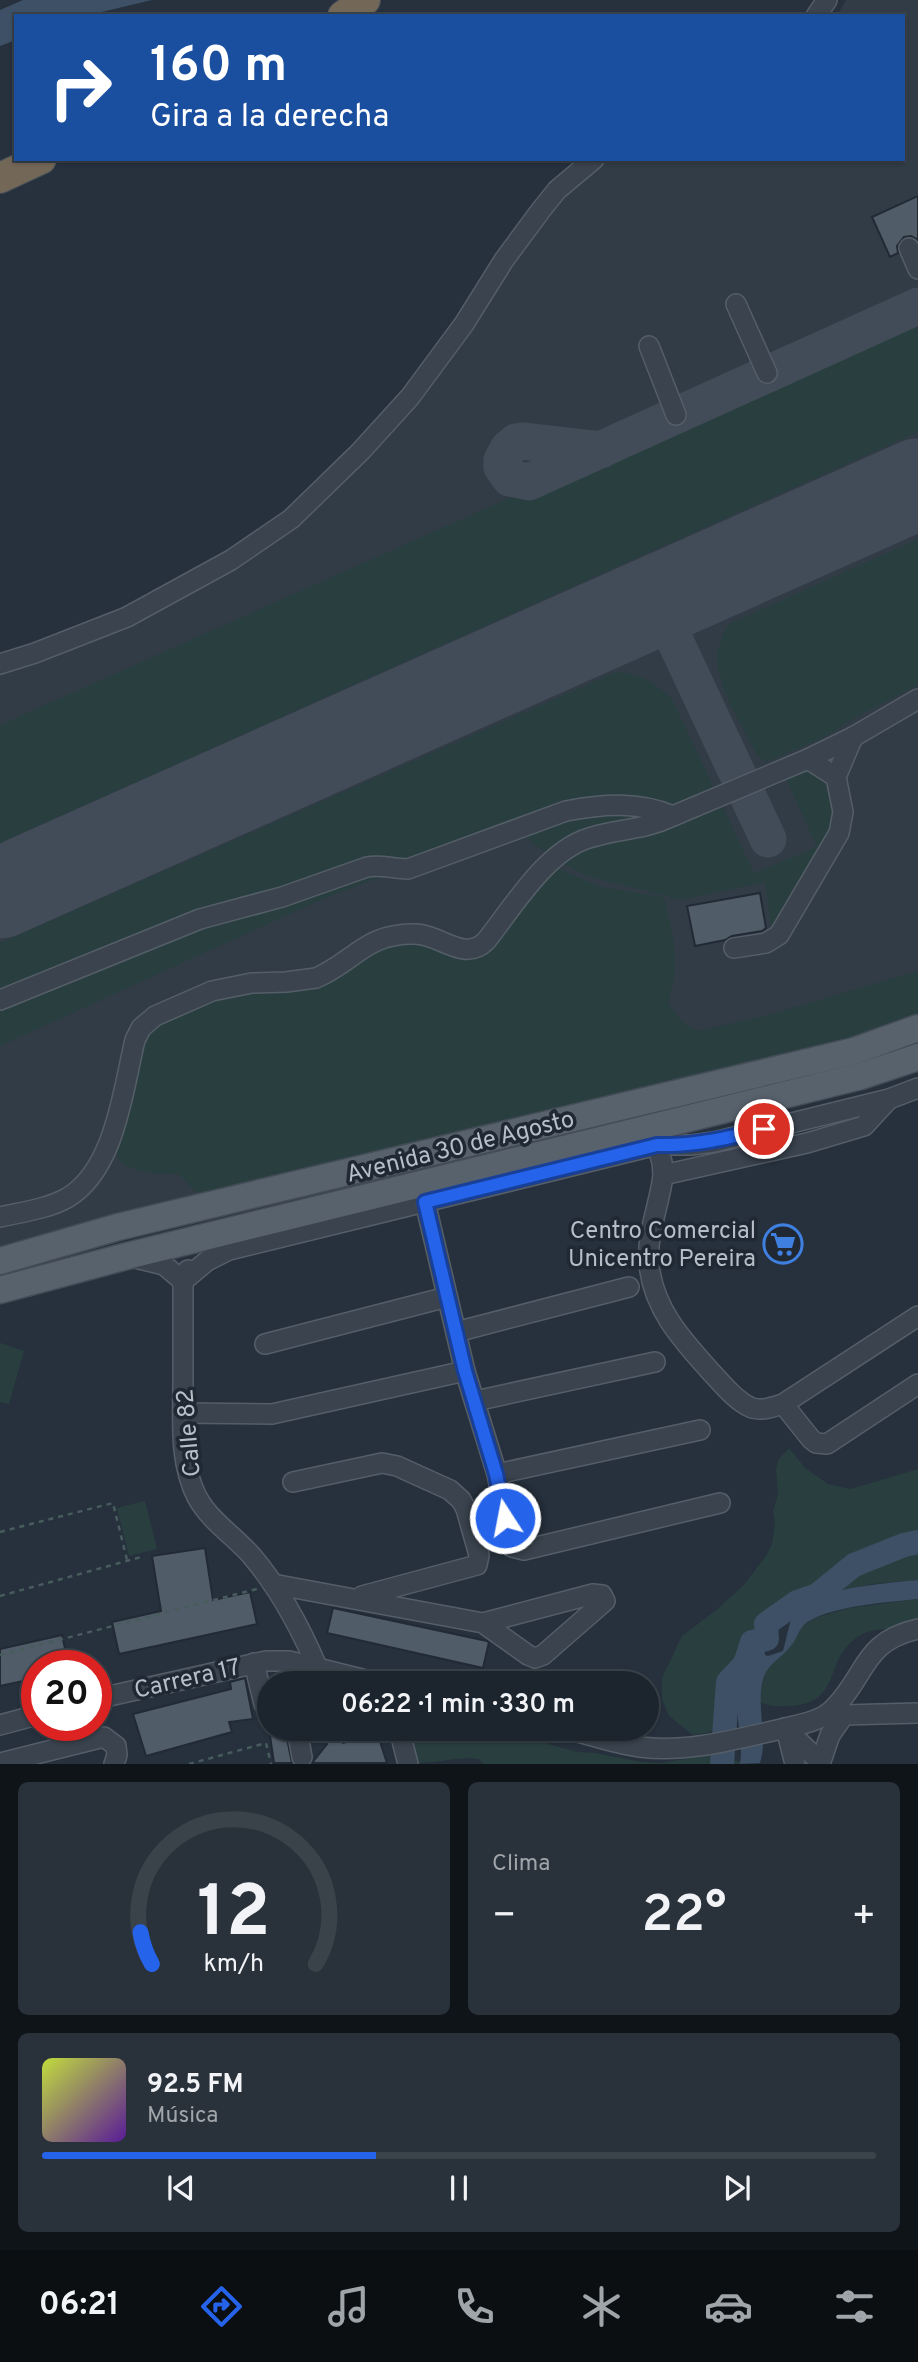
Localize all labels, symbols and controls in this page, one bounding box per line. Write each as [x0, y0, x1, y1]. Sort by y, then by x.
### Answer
text: 160 m [150, 37, 287, 99]
icon: right [35, 42, 126, 133]
text: Gira a la derecha [150, 98, 389, 138]
pin [734, 1099, 794, 1159]
street label: Avenida 30 de Agosto [343, 1105, 578, 1191]
icon: arrive [745, 1110, 783, 1148]
place label: Centro Comercial Unicentro Pereira [568, 1217, 756, 1275]
supermarket icon: Centro Comercial Unicentro Pereira [762, 1223, 804, 1265]
street label: Calle 82 [171, 1388, 209, 1478]
position arrow [468, 1481, 542, 1555]
speed limit sign: 20 [21, 1650, 112, 1741]
street label: Carrera 17 [131, 1653, 243, 1707]
text: 06:22 · 1 min · 330 m [341, 1689, 575, 1722]
text: Clima [492, 1850, 550, 1879]
text: 12 [197, 1871, 271, 1963]
text: 22° [641, 1884, 727, 1950]
text: − [492, 1893, 517, 1942]
text: + [851, 1893, 876, 1942]
text: km/h [204, 1949, 264, 1981]
text: 92.5 FM [147, 2069, 244, 2102]
text: Música [147, 2102, 218, 2131]
icon: previous [162, 2169, 200, 2207]
icon: pause [440, 2169, 478, 2207]
icon: next [718, 2169, 756, 2207]
icon: directions [197, 2282, 246, 2331]
icon: music [324, 2282, 373, 2331]
icon: phone [450, 2282, 499, 2331]
icon: climate [577, 2282, 626, 2331]
icon: car [704, 2282, 753, 2331]
icon: filters [830, 2282, 879, 2331]
text: 06:21 [39, 2286, 120, 2326]

